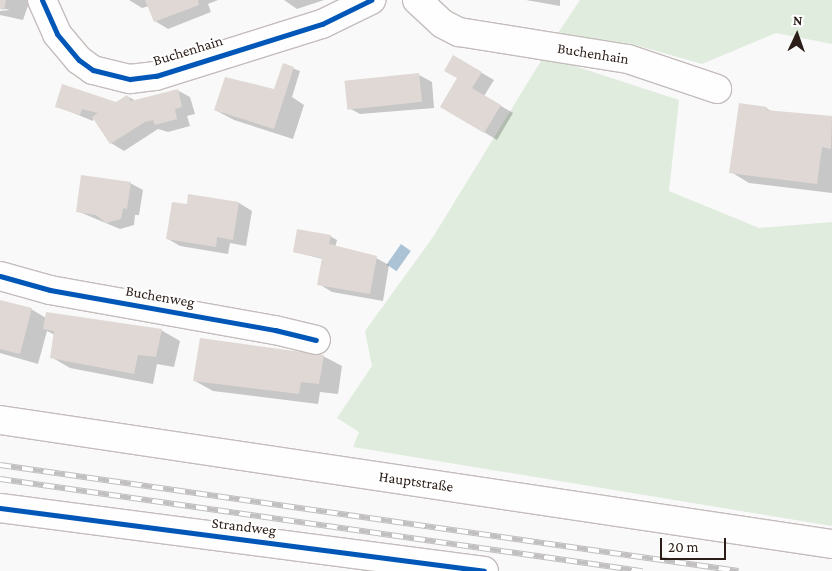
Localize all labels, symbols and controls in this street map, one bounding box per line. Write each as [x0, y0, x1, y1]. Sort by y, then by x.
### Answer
north arrow [772, 10, 822, 60]
text: N [793, 12, 803, 28]
street label: Buchenhain [151, 32, 225, 70]
street label: Buchenhain [556, 39, 630, 69]
street label: Buchenweg [124, 282, 196, 312]
street label: Hauptstraße [378, 468, 454, 496]
street label: Strandweg [211, 514, 277, 540]
scale bar [662, 528, 728, 560]
text: 20 m [668, 539, 699, 555]

